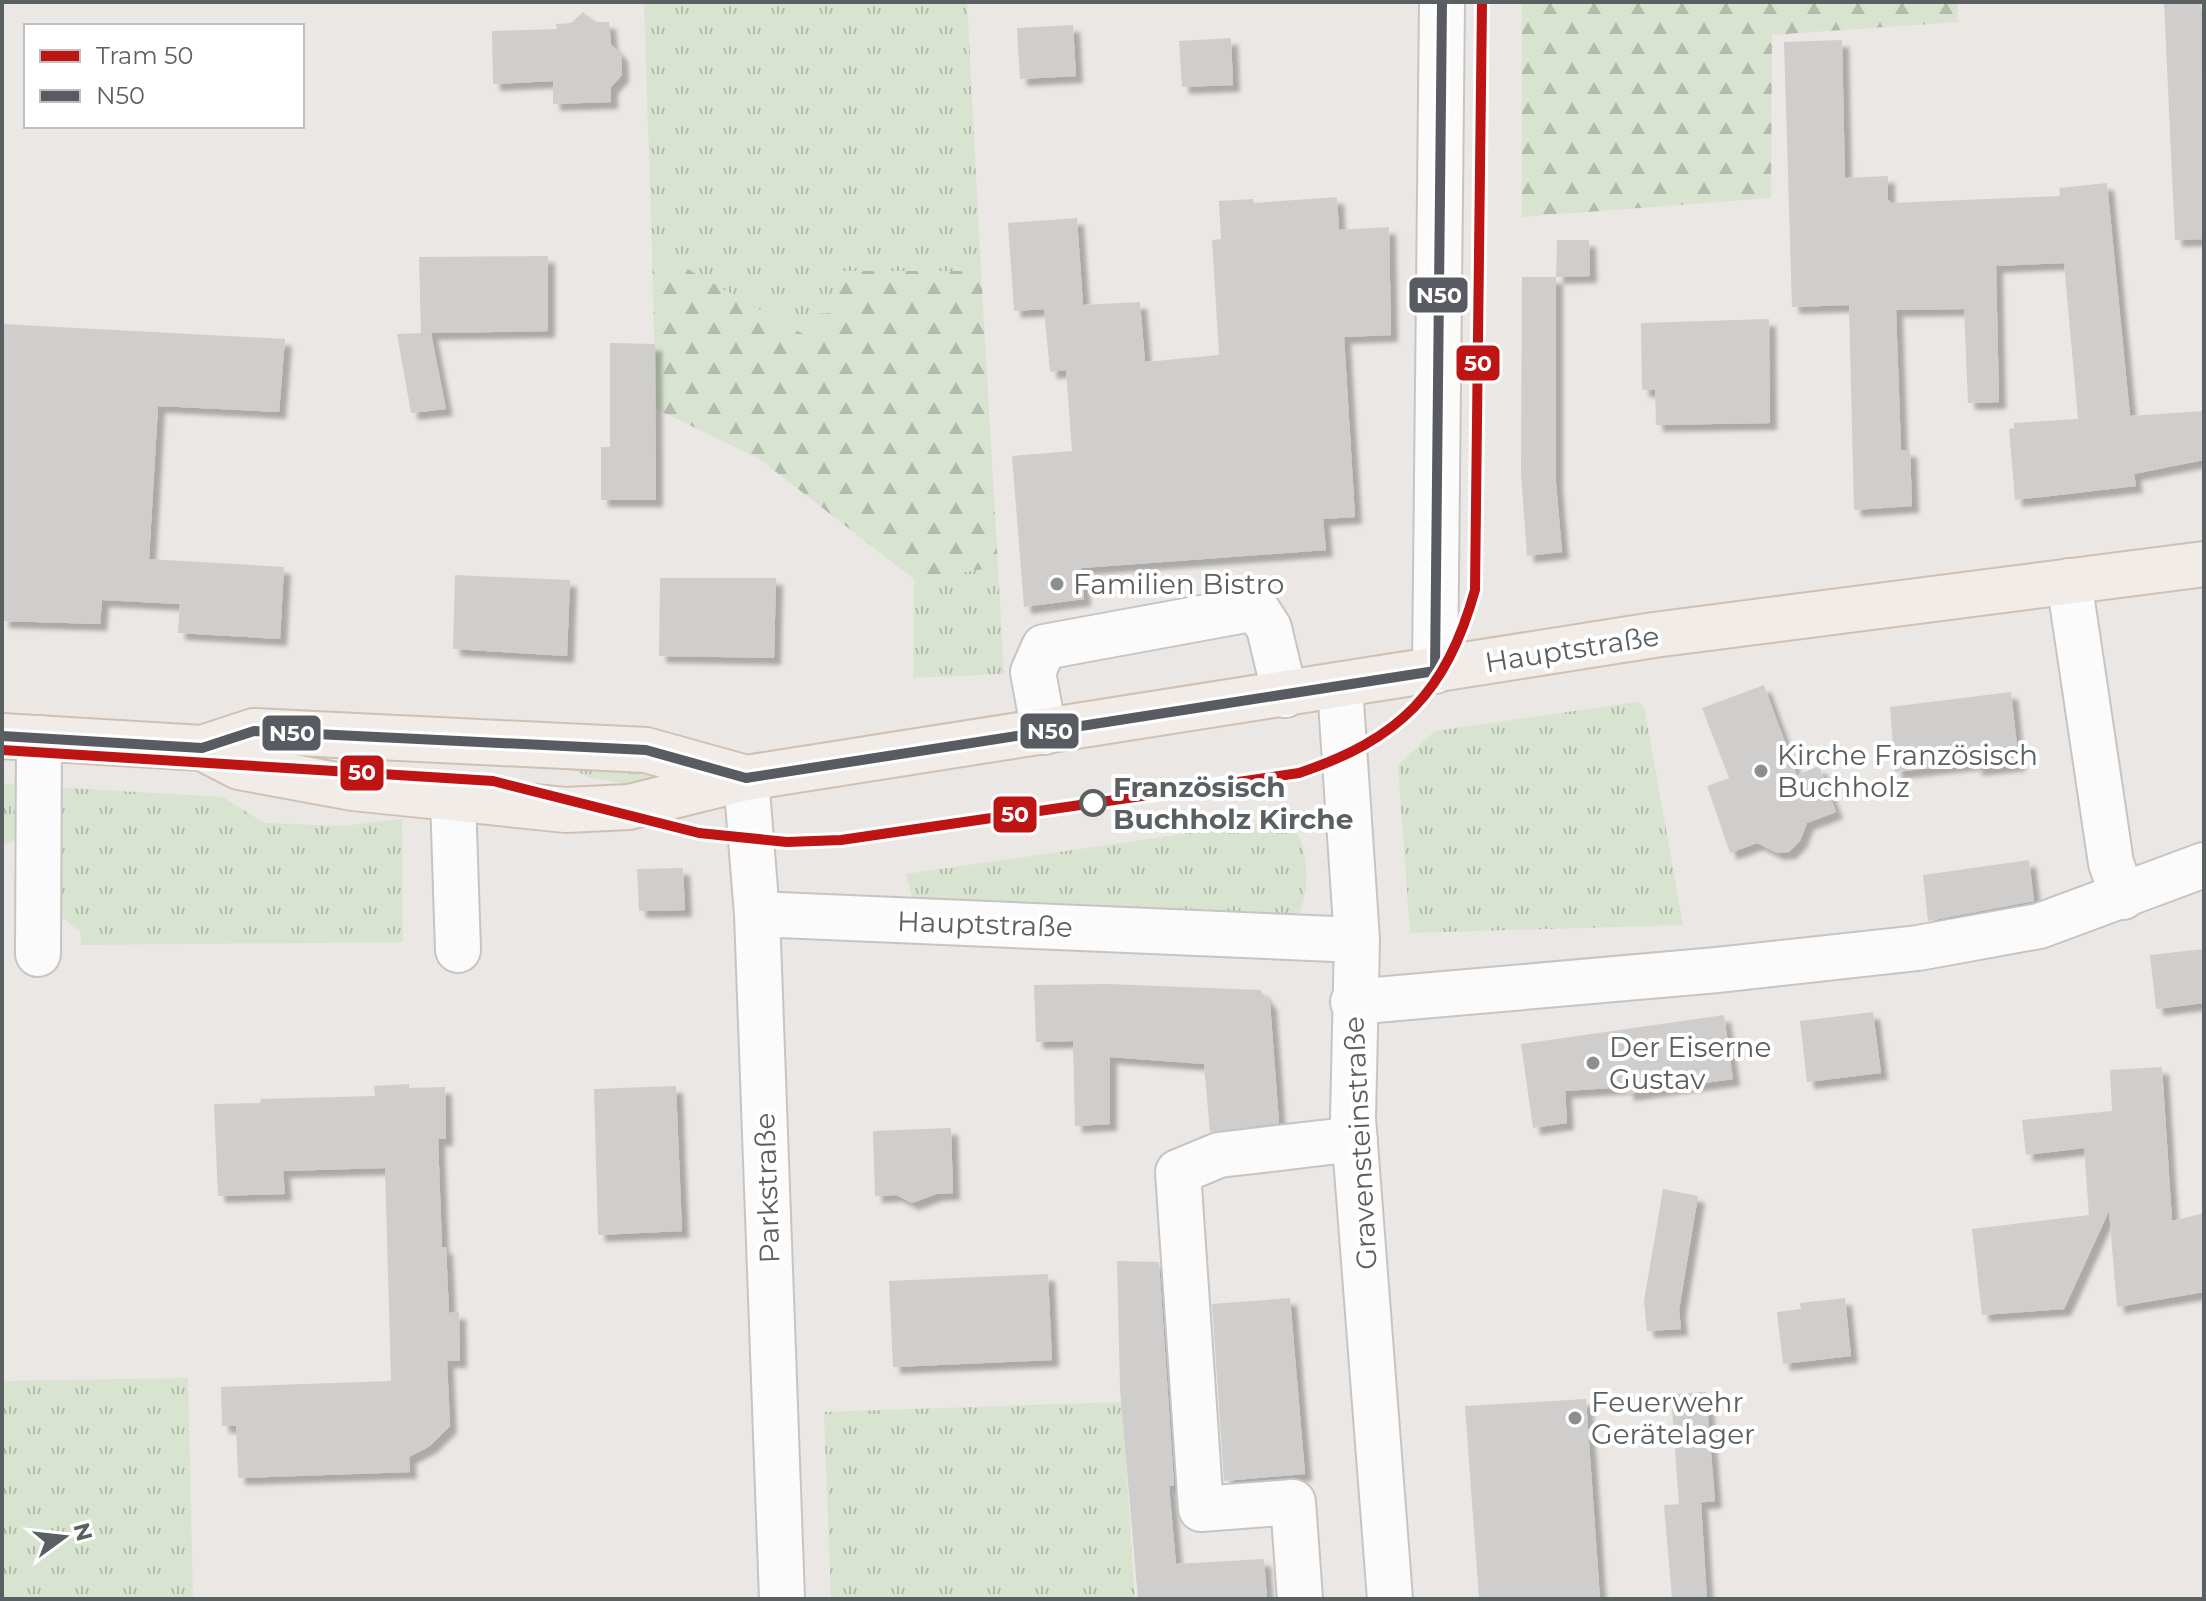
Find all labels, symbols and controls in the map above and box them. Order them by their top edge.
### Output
legend [24,24,304,128]
text: Tram 50 [96,41,193,70]
text: N50 [96,81,145,110]
line badge: N50 [1408,276,1469,314]
text: N50 [1416,282,1462,309]
line badge: 50 [1455,344,1501,382]
text: 50 [1464,350,1492,377]
place label: Familien Bistro [1073,567,1284,601]
marker: Familien Bistro [1048,575,1066,593]
street label: Hauptstraße [1483,618,1661,680]
line badge: N50 [1019,712,1080,750]
line badge: N50 [261,714,322,752]
text: N50 [1027,718,1073,745]
text: N50 [269,720,315,747]
place label: Kirche Französisch Buchholz [1777,738,2038,804]
line badge: 50 [339,754,385,792]
text: 50 [348,759,376,786]
marker: Kirche Französisch Buchholz [1752,762,1770,780]
place label: Französisch Buchholz Kirche [1113,770,1353,836]
marker: Französisch Buchholz Kirche [1080,790,1106,816]
line badge: 50 [992,795,1038,834]
text: 50 [1001,801,1029,828]
street label: Hauptstraße [897,904,1073,944]
street label: Gravensteinstraße [1336,1015,1384,1271]
place label: Der Eiserne Gustav [1609,1030,1771,1096]
marker: Der Eiserne Gustav [1584,1054,1602,1072]
street label: Parkstraße [747,1112,787,1264]
place label: Feuerwehr Gerätelager [1591,1385,1755,1451]
marker: Feuerwehr Gerätelager [1566,1409,1584,1427]
north arrow [24,1497,104,1577]
text: N [67,1520,98,1544]

